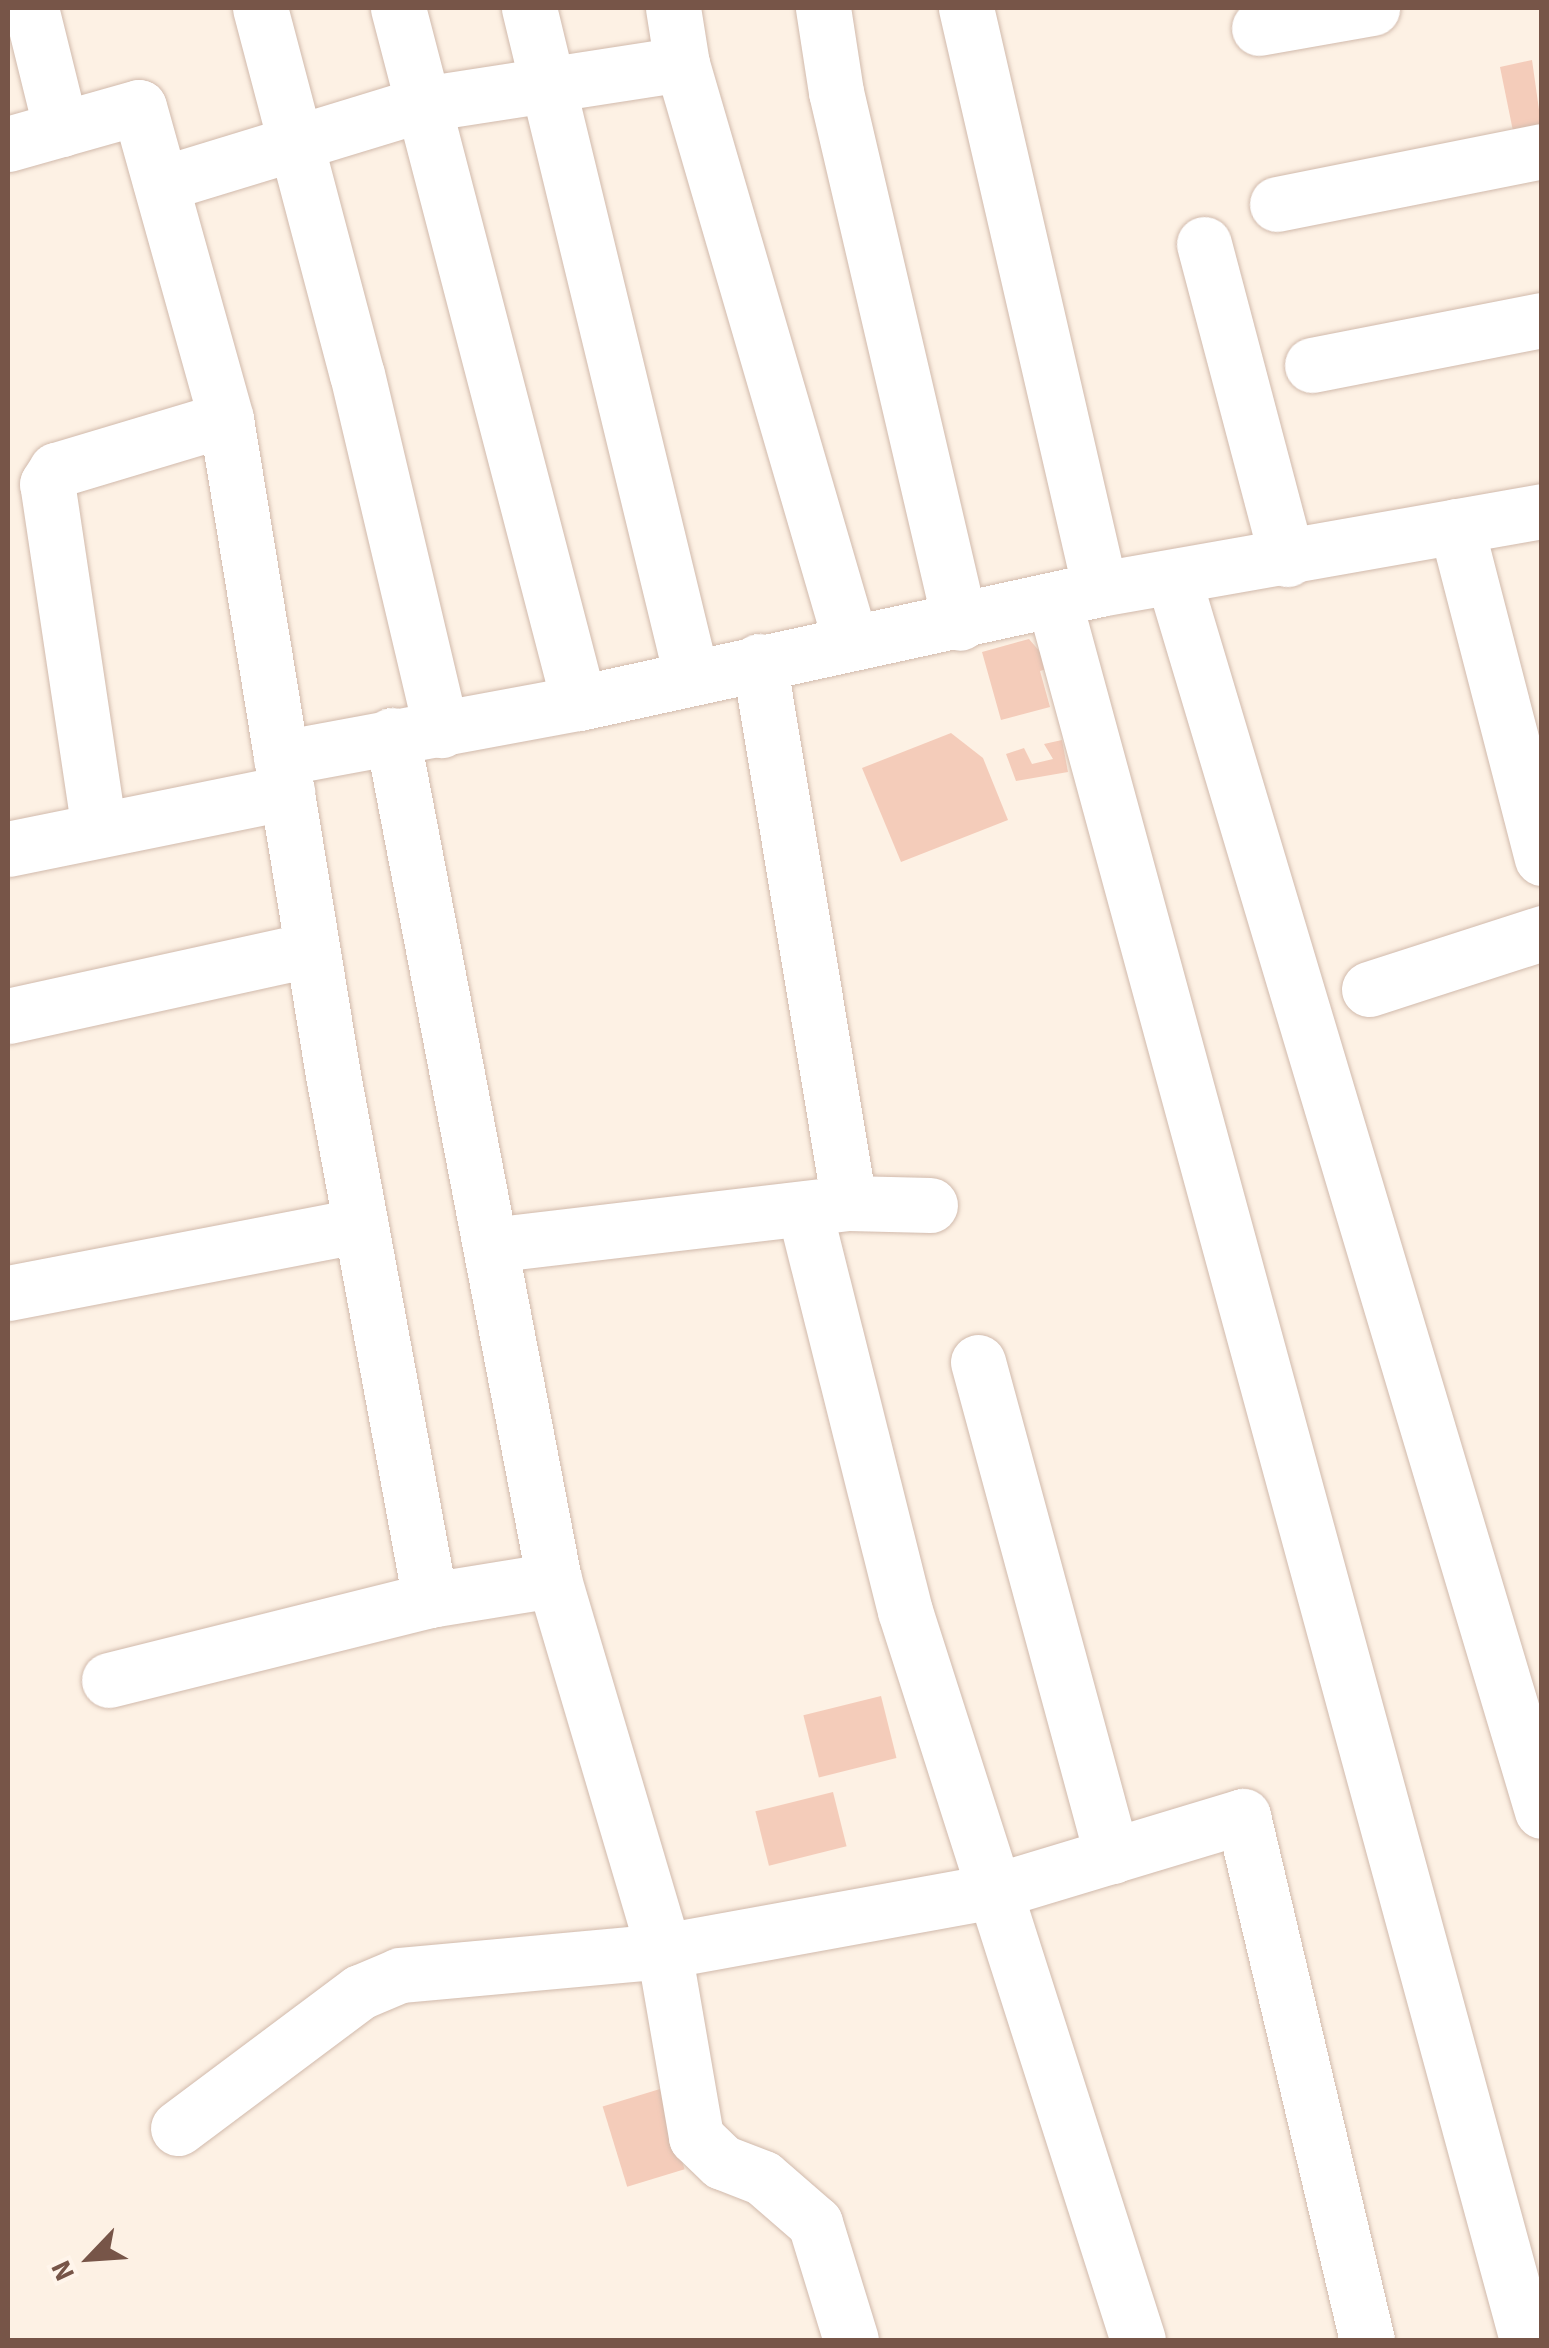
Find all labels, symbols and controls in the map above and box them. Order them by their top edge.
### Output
north arrow [40,2208,140,2308]
text: N [41,2254,85,2288]

